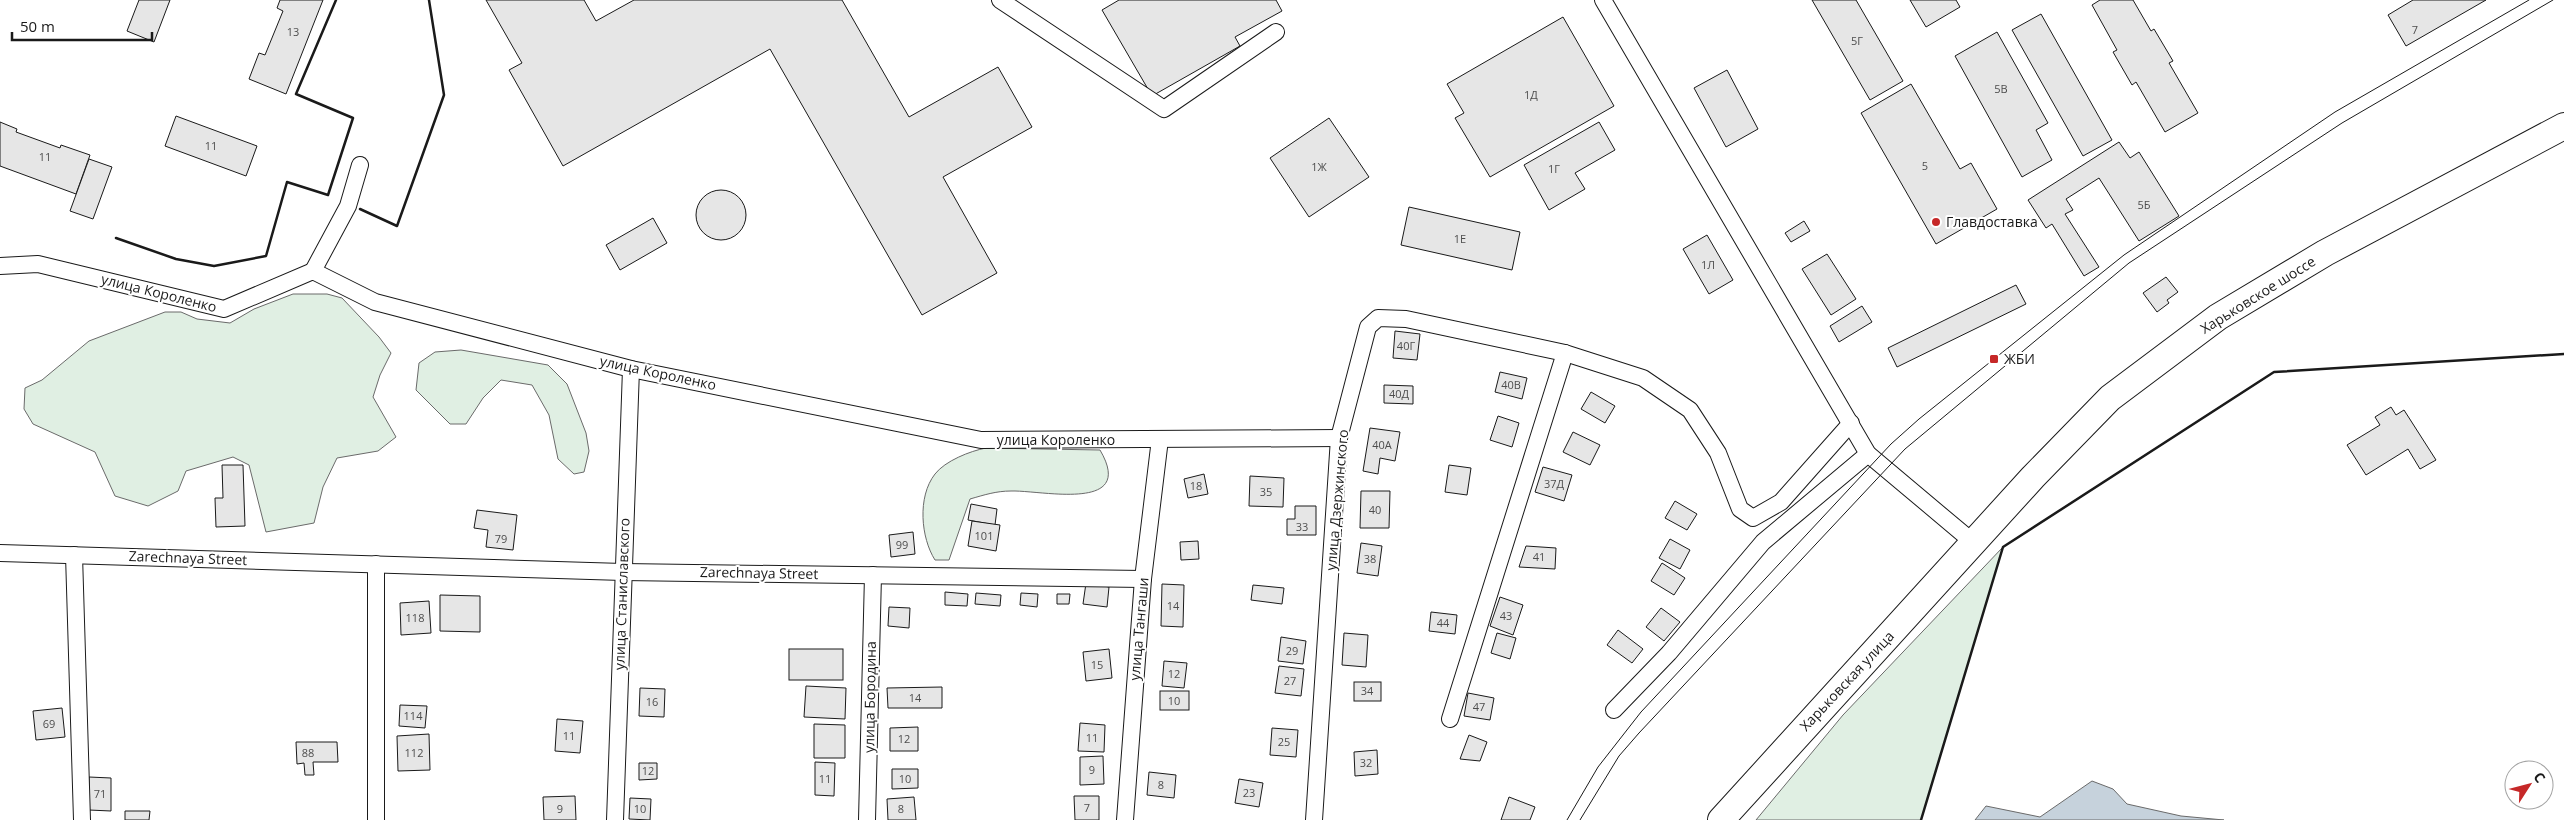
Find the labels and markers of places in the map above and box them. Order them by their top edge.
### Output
place label: Главдоставка [1946,212,2038,231]
marker: Главдоставка [1930,216,1942,228]
place label: ЖБИ [2004,349,2035,368]
marker: ЖБИ [1988,353,2000,365]

